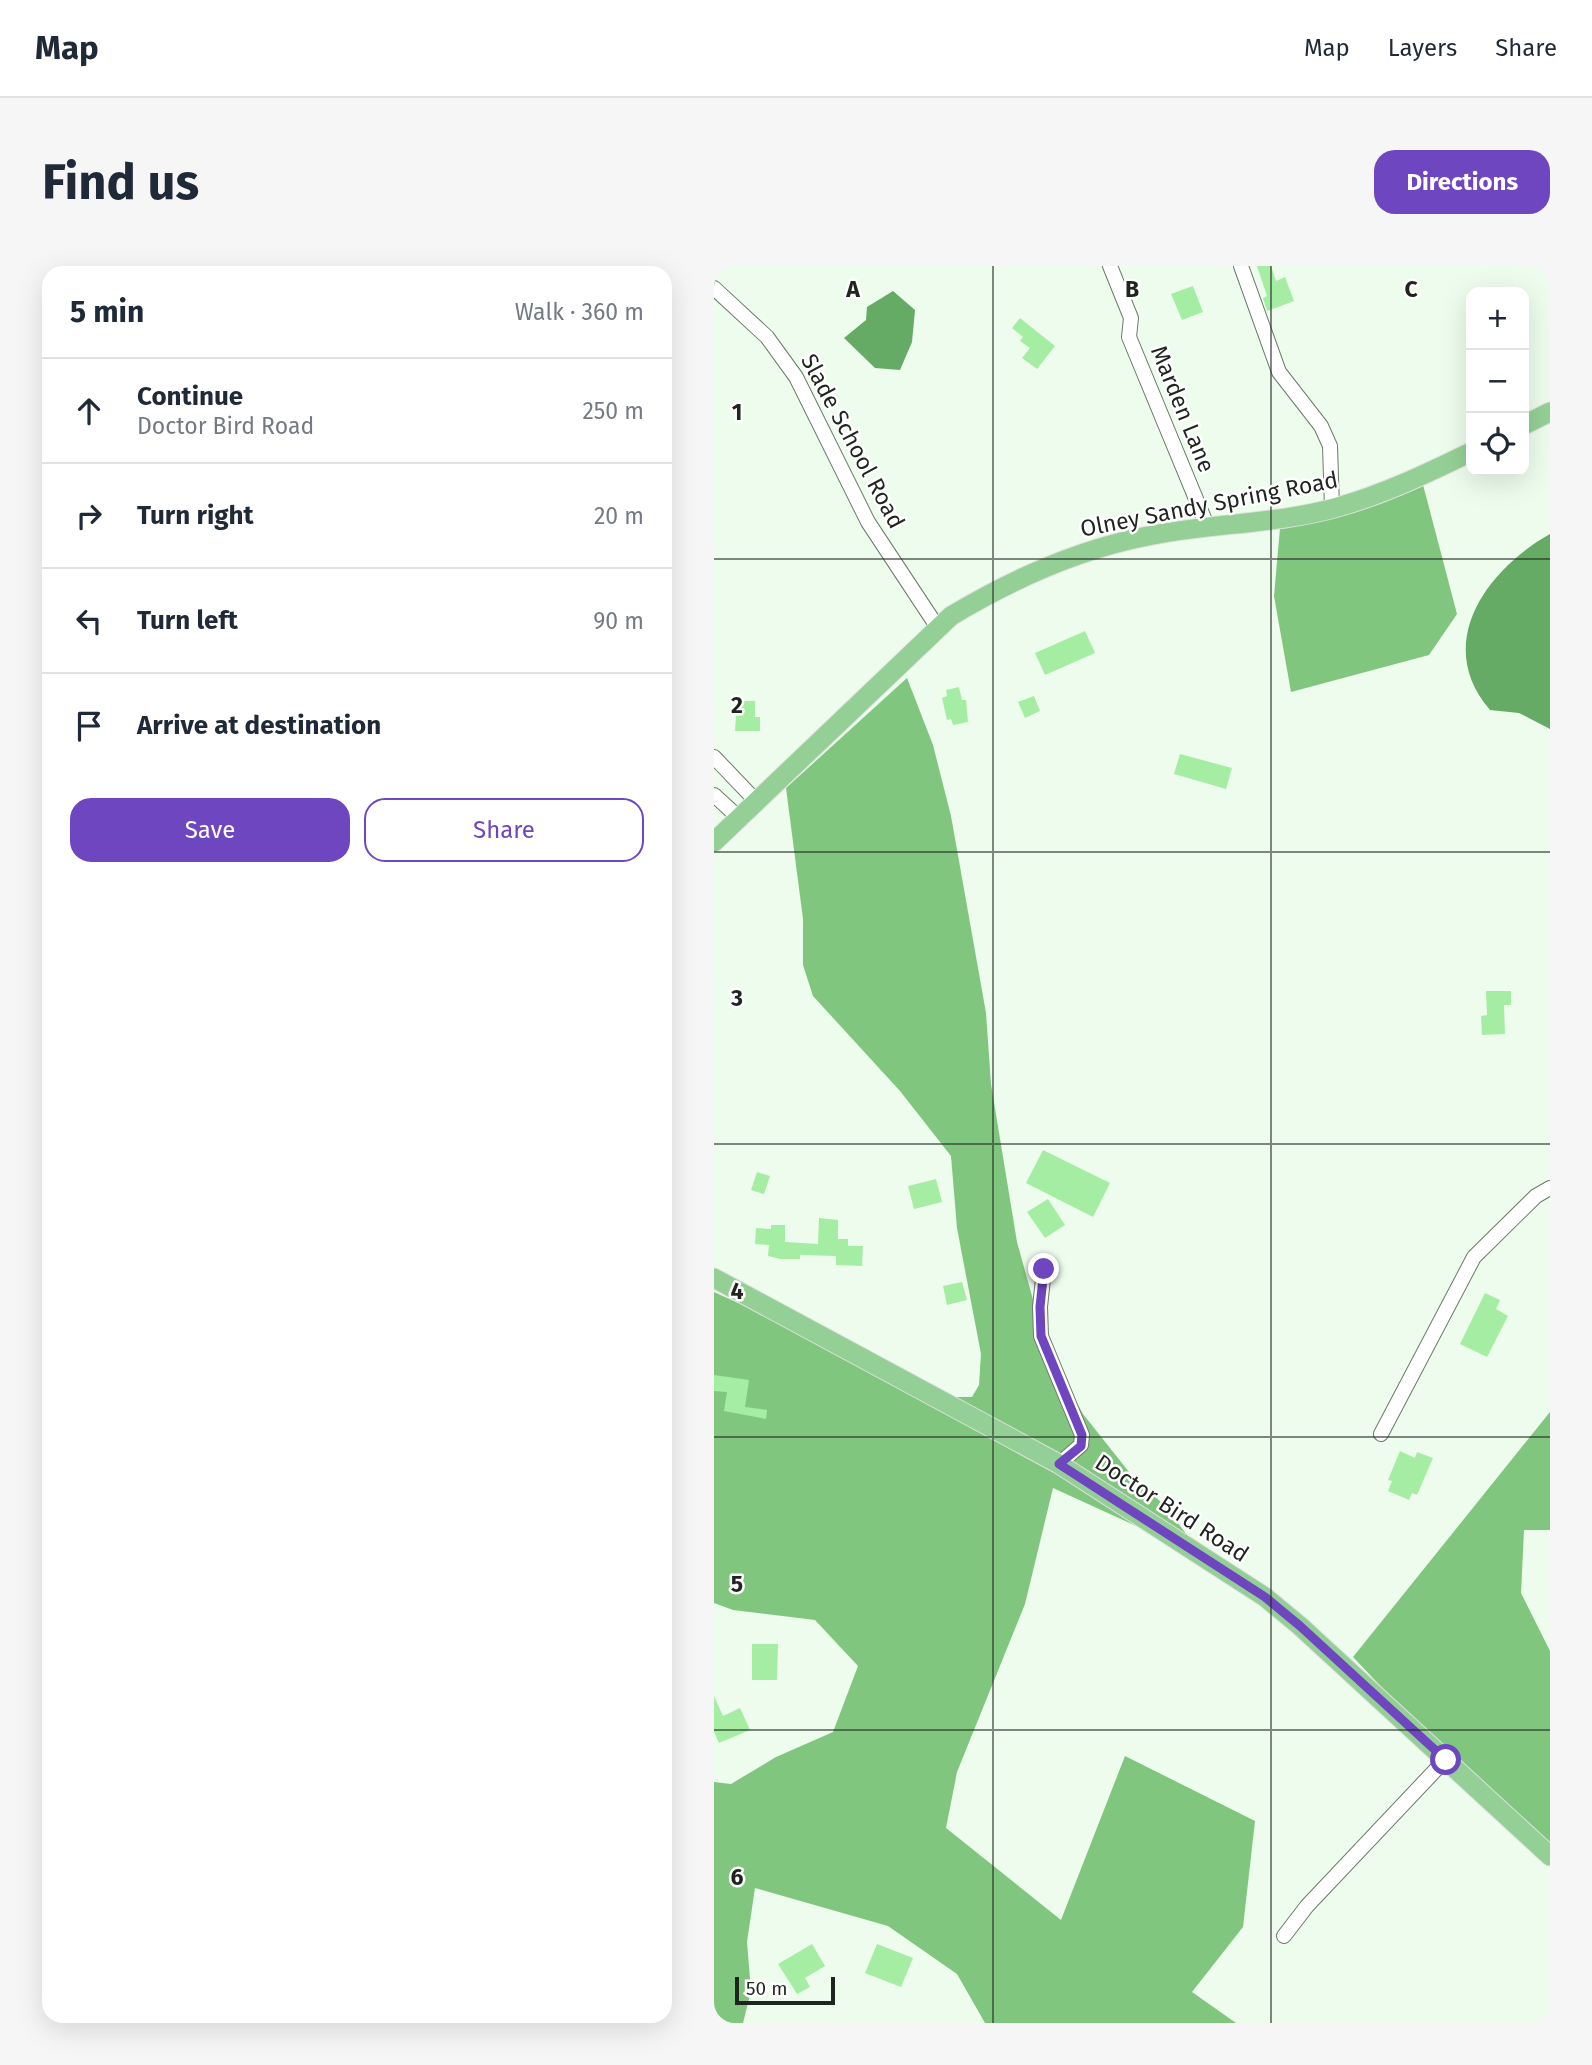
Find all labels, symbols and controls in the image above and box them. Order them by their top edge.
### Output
text: Map [35,28,99,68]
text: Map [1304,34,1350,62]
text: Layers [1388,34,1457,62]
text: Share [1495,34,1557,62]
button: Directions [1374,150,1550,214]
text: Find us [42,153,199,212]
text: A [845,275,860,303]
text: B [1125,275,1139,303]
text: C [1404,275,1418,303]
map controls [1466,287,1529,476]
button: + [1466,287,1529,350]
text: 5 min [70,294,144,330]
text: Walk · 360 m [515,298,644,326]
street label: Marden Lane [1145,342,1221,476]
street label: Slade School Road [795,349,911,533]
button: − [1466,350,1529,413]
text: Continue [137,381,243,412]
icon: ahead [70,392,108,430]
text: 250 m [582,397,644,425]
text: 1 [732,398,742,426]
text: Doctor Bird Road [137,412,314,440]
button: locate [1466,413,1529,476]
street label: Olney Sandy Spring Road [1078,465,1340,543]
icon: right [70,497,108,535]
text: Turn right [137,500,254,531]
text: 20 m [594,502,644,530]
icon: left [70,602,108,640]
text: Turn left [137,605,238,636]
text: 90 m [593,607,644,635]
text: 2 [731,691,743,719]
icon: arrive [70,707,108,745]
text: Arrive at destination [137,710,381,741]
button: Save [70,798,350,862]
button: Share [364,798,644,862]
text: 3 [730,984,743,1012]
route end [1028,1253,1059,1284]
text: 4 [731,1277,744,1305]
street label: Doctor Bird Road [1090,1448,1254,1568]
text: 5 [731,1570,743,1598]
route start [1430,1744,1461,1775]
text: 6 [731,1863,744,1891]
scale bar [735,1974,835,2006]
text: 50 m [746,1977,787,2000]

